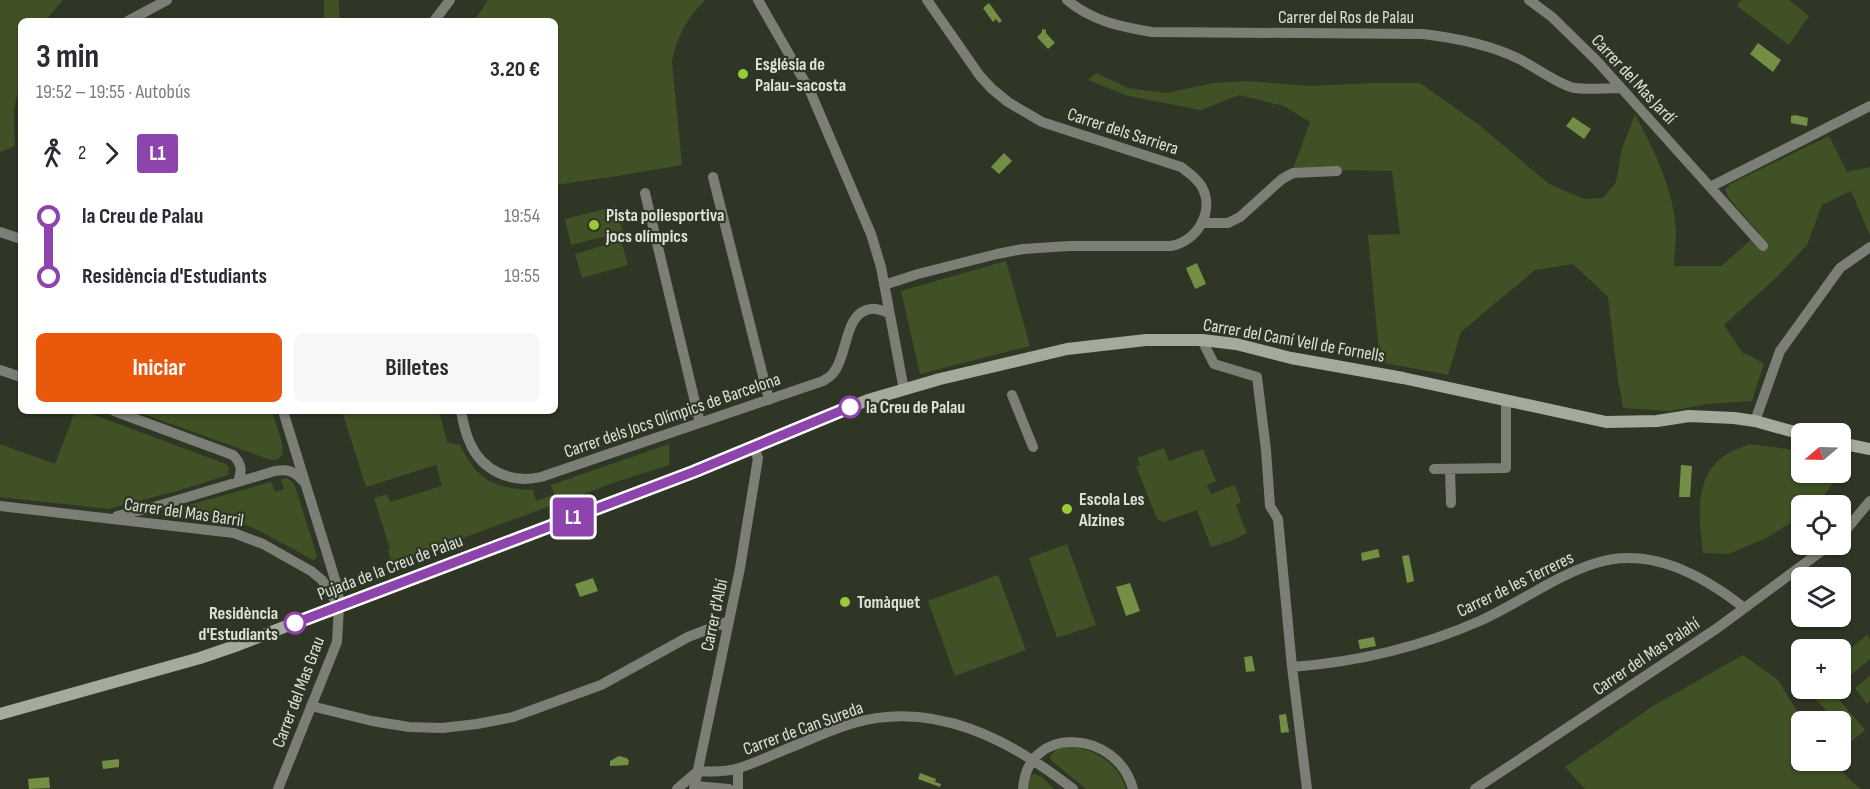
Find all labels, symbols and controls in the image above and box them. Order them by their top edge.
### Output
street label: Carrer del Ros de Palau [1278,7,1414,28]
street label: Carrer del Mas Jardí [1587,30,1681,129]
text: 3 min [36,37,99,77]
place label: Església de Palau-sacosta [755,54,846,96]
text: 3.20 € [490,56,540,83]
marker: Església de Palau-sacosta [736,67,750,81]
text: 19:52 – 19:55 · Autobús [36,80,190,104]
street label: Carrer dels Sarriera [1065,104,1181,159]
icon: walk [36,137,69,170]
icon: forward [95,137,128,170]
text: 2 [78,141,86,165]
text: L1 [149,141,166,166]
text: la Creu de Palau [82,203,203,230]
text: 19:54 [504,204,540,228]
place label: Pista poliesportiva jocs olímpics [605,205,724,247]
marker: Pista poliesportiva jocs olímpics [587,218,601,232]
text: Residència d'Estudiants [82,263,267,290]
text: 19:55 [504,264,540,288]
street label: Carrer del Camí Vell de Fornells [1201,314,1386,367]
button: Iniciar [36,333,282,402]
button: Billetes [294,333,540,402]
street label: Carrer dels Jocs Olímpics de Barcelona [561,368,783,462]
marker: la Creu de Palau [839,396,861,418]
place label: la Creu de Palau [866,397,965,418]
north arrow [1791,423,1851,483]
map controls [1791,423,1851,771]
place label: Escola Les Alzines [1078,489,1145,531]
street label: Carrer del Mas Barril [123,494,245,531]
button: locate [1791,495,1851,555]
line badge: L1 [546,498,600,536]
marker: Escola Les Alzines [1060,502,1074,516]
text: L1 [565,505,581,530]
street label: Pujada de la Creu de Palau [314,530,466,605]
street label: Carrer de les Terreres [1453,547,1577,622]
button: layers [1791,567,1851,627]
street label: Carrer d'Albí [697,577,732,653]
place label: Tomàquet [857,592,920,613]
marker: Tomàquet [838,595,852,609]
place label: Residència d'Estudiants [199,603,278,645]
marker: Residència d'Estudiants [284,612,306,634]
street label: Carrer del Mas Palahí [1589,613,1704,700]
street label: Carrer del Mas Grau [268,634,329,751]
button: + [1791,639,1851,699]
street label: Carrer de Can Sureda [740,697,866,760]
button: − [1791,711,1851,771]

